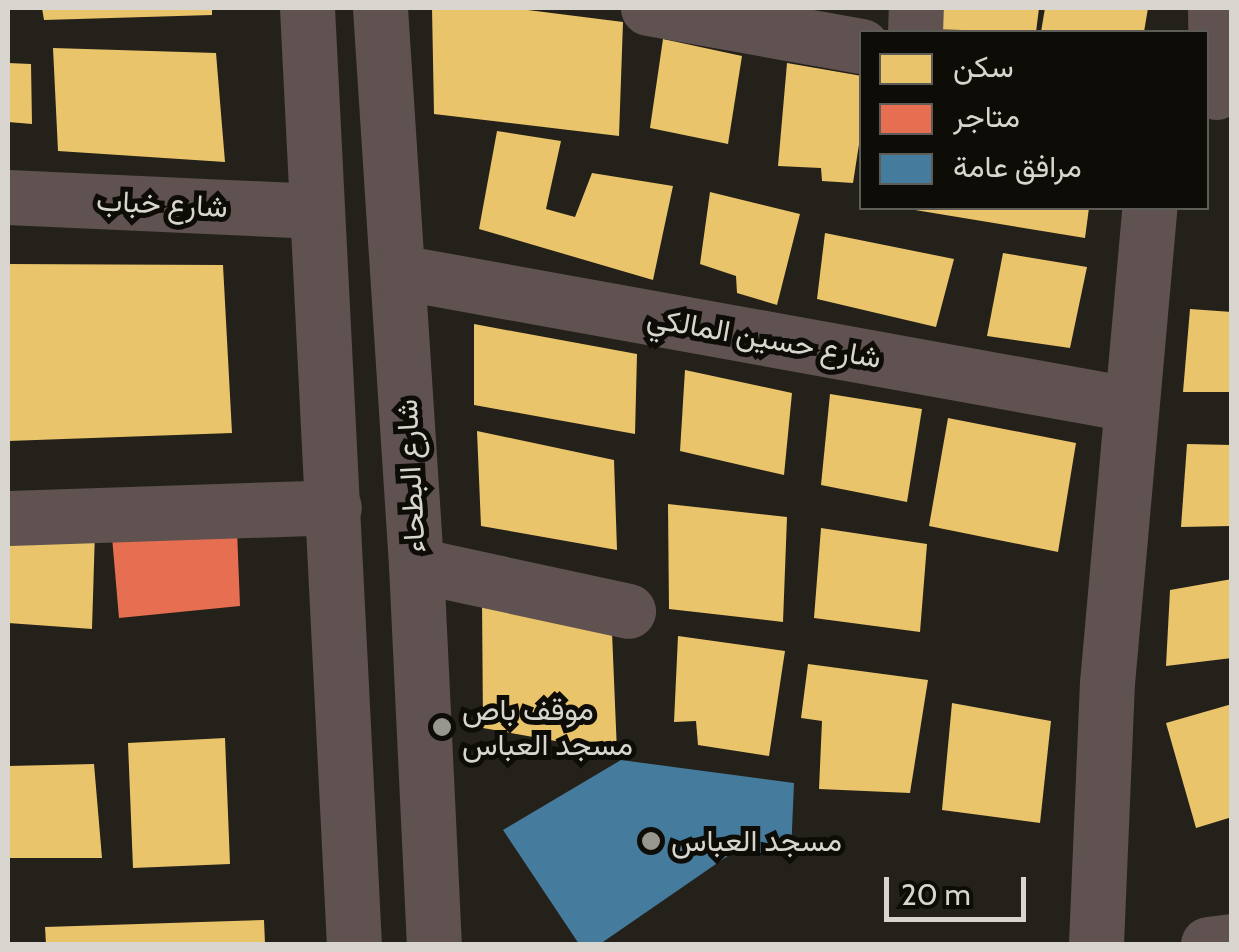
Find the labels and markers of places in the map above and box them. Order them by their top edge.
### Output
place label: موقف باص مسجد العباس [462,692,633,762]
marker: موقف باص مسجد العباس [431,716,453,738]
place label: مسجد العباس [671,823,842,859]
marker: مسجد العباس [640,830,662,852]

